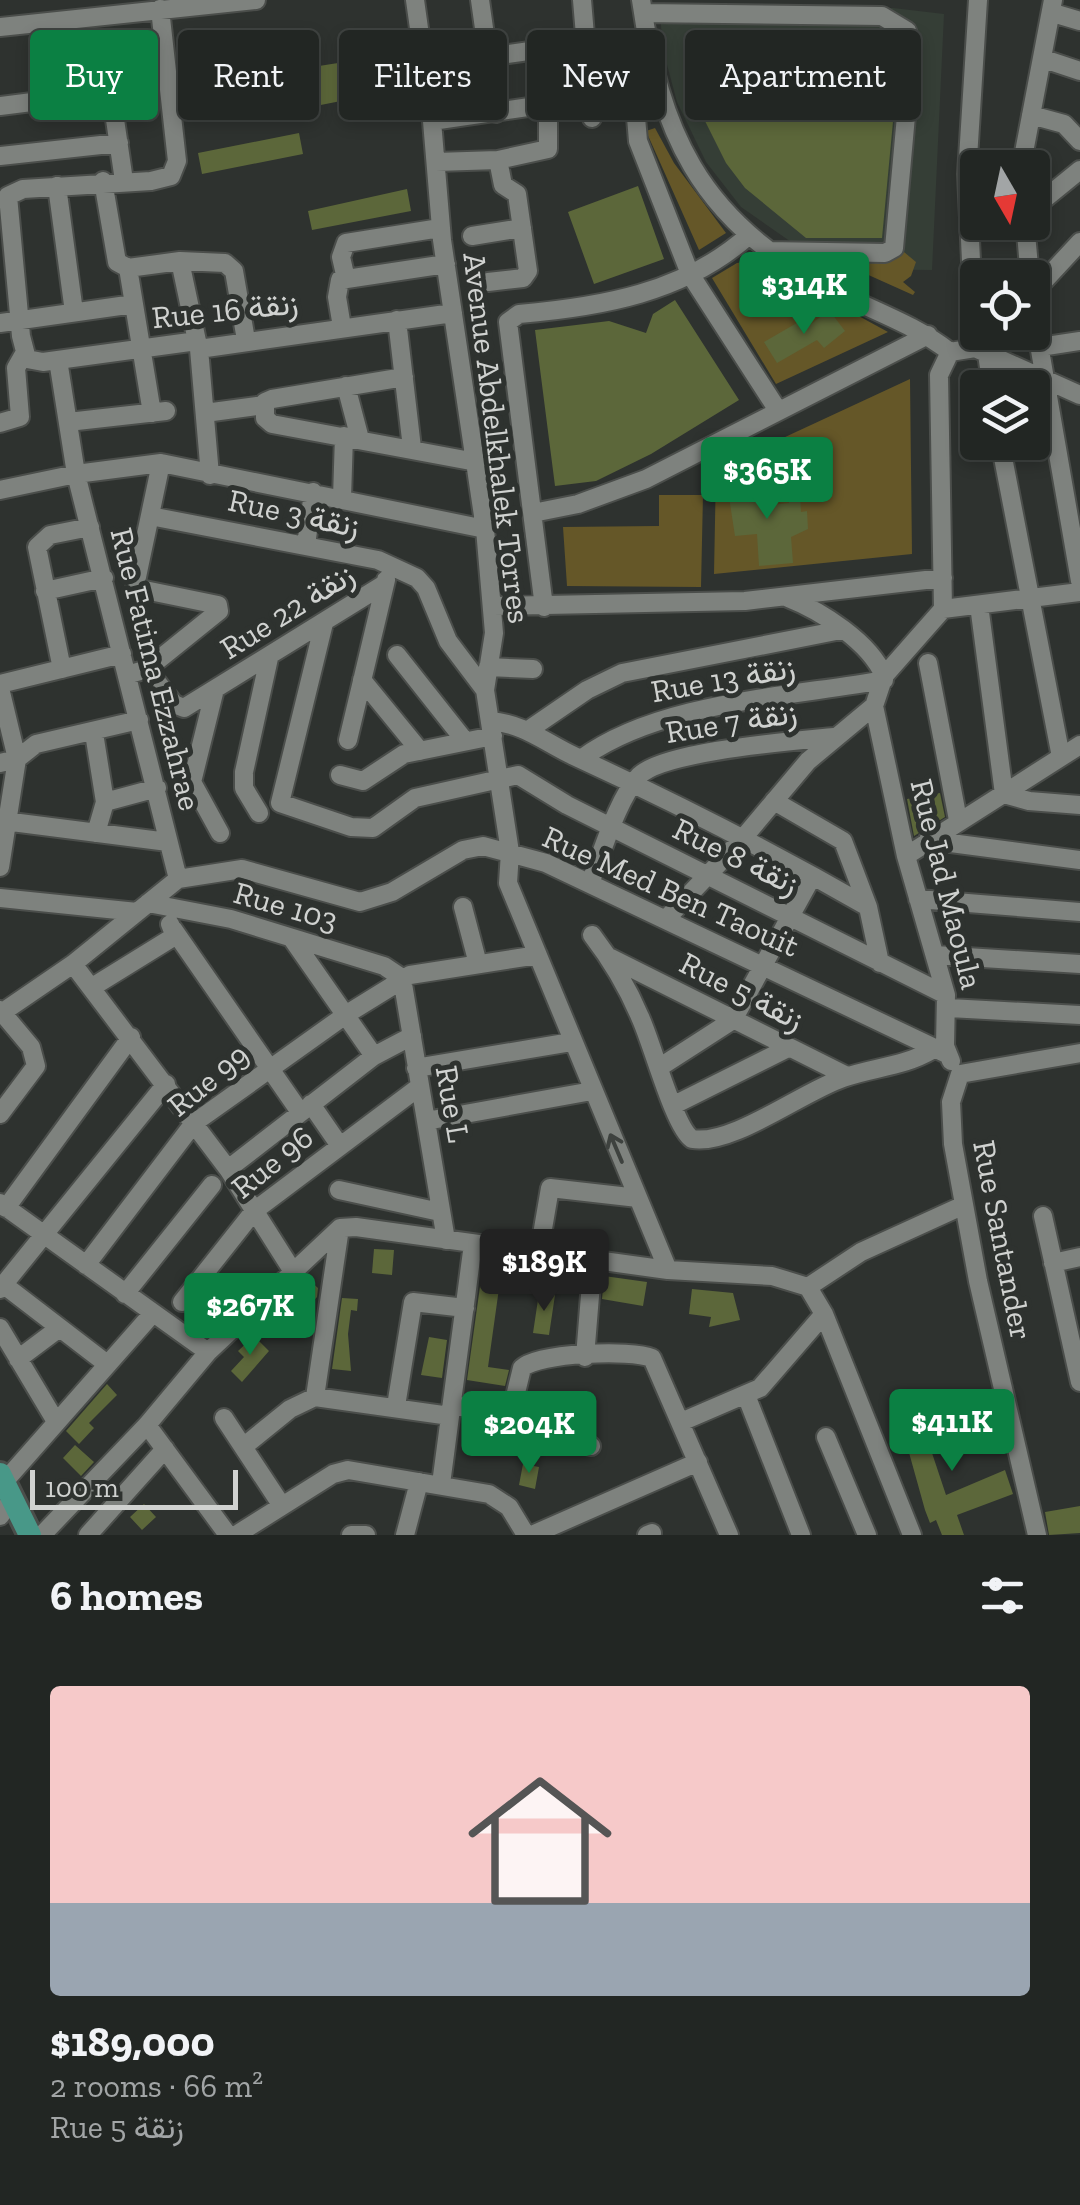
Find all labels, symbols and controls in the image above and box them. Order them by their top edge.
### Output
chip: Buy [30,30,158,120]
chip: Rent [178,30,319,120]
chip: Filters [339,30,507,120]
chip: New [527,30,665,120]
chip: Apartment [685,30,921,120]
north arrow [960,150,1050,240]
map controls [960,150,1050,460]
street label: Avenue Abdelkhalek Torres [455,250,539,626]
pin: $314K [734,252,874,337]
button: locate [960,260,1050,350]
text: $314K [761,265,847,303]
street label: Rue 16 زنقة [150,283,300,338]
button: layers [960,370,1050,460]
pin: $365K [697,437,837,522]
text: $365K [723,450,811,488]
street label: Rue 3 زنقة [225,481,363,546]
street label: Rue Fatima Ezzahrae [102,524,210,814]
street label: Rue 22 زنقة [213,555,361,668]
street label: Rue 13 زنقة [648,648,798,711]
street label: Rue 7 زنقة [662,693,800,752]
street label: Rue Jad Maoula [903,775,991,993]
street label: Rue 8 زنقة [667,809,805,904]
street label: Rue Med Ben Taouit [537,817,805,965]
street label: Rue 103 [230,873,342,939]
street label: Rue 5 زنقة [673,944,810,1039]
street label: Rue 99 [160,1036,256,1124]
street label: Rue L [428,1063,478,1145]
street label: Rue 96 [224,1118,320,1206]
one-way arrow [606,1133,624,1164]
street label: Rue Santander [965,1137,1041,1343]
pin: $189K [474,1229,614,1314]
text: $189K [502,1242,586,1280]
pin: $267K [180,1273,320,1358]
text: $267K [206,1286,294,1324]
pin: $411K [882,1389,1022,1474]
pin: $204K [459,1391,599,1476]
text: $411K [911,1402,993,1440]
text: $204K [483,1404,575,1442]
scale bar [30,1465,238,1510]
text: 100 m [45,1471,119,1504]
icon: filters [975,1568,1030,1623]
text: 6 homes [50,1570,203,1621]
icon: home [450,1751,630,1931]
text: $189,000 [50,2016,215,2067]
text: 2 rooms · 66 m² [50,2067,263,2105]
text: Rue 5 زنقة [50,2108,184,2146]

